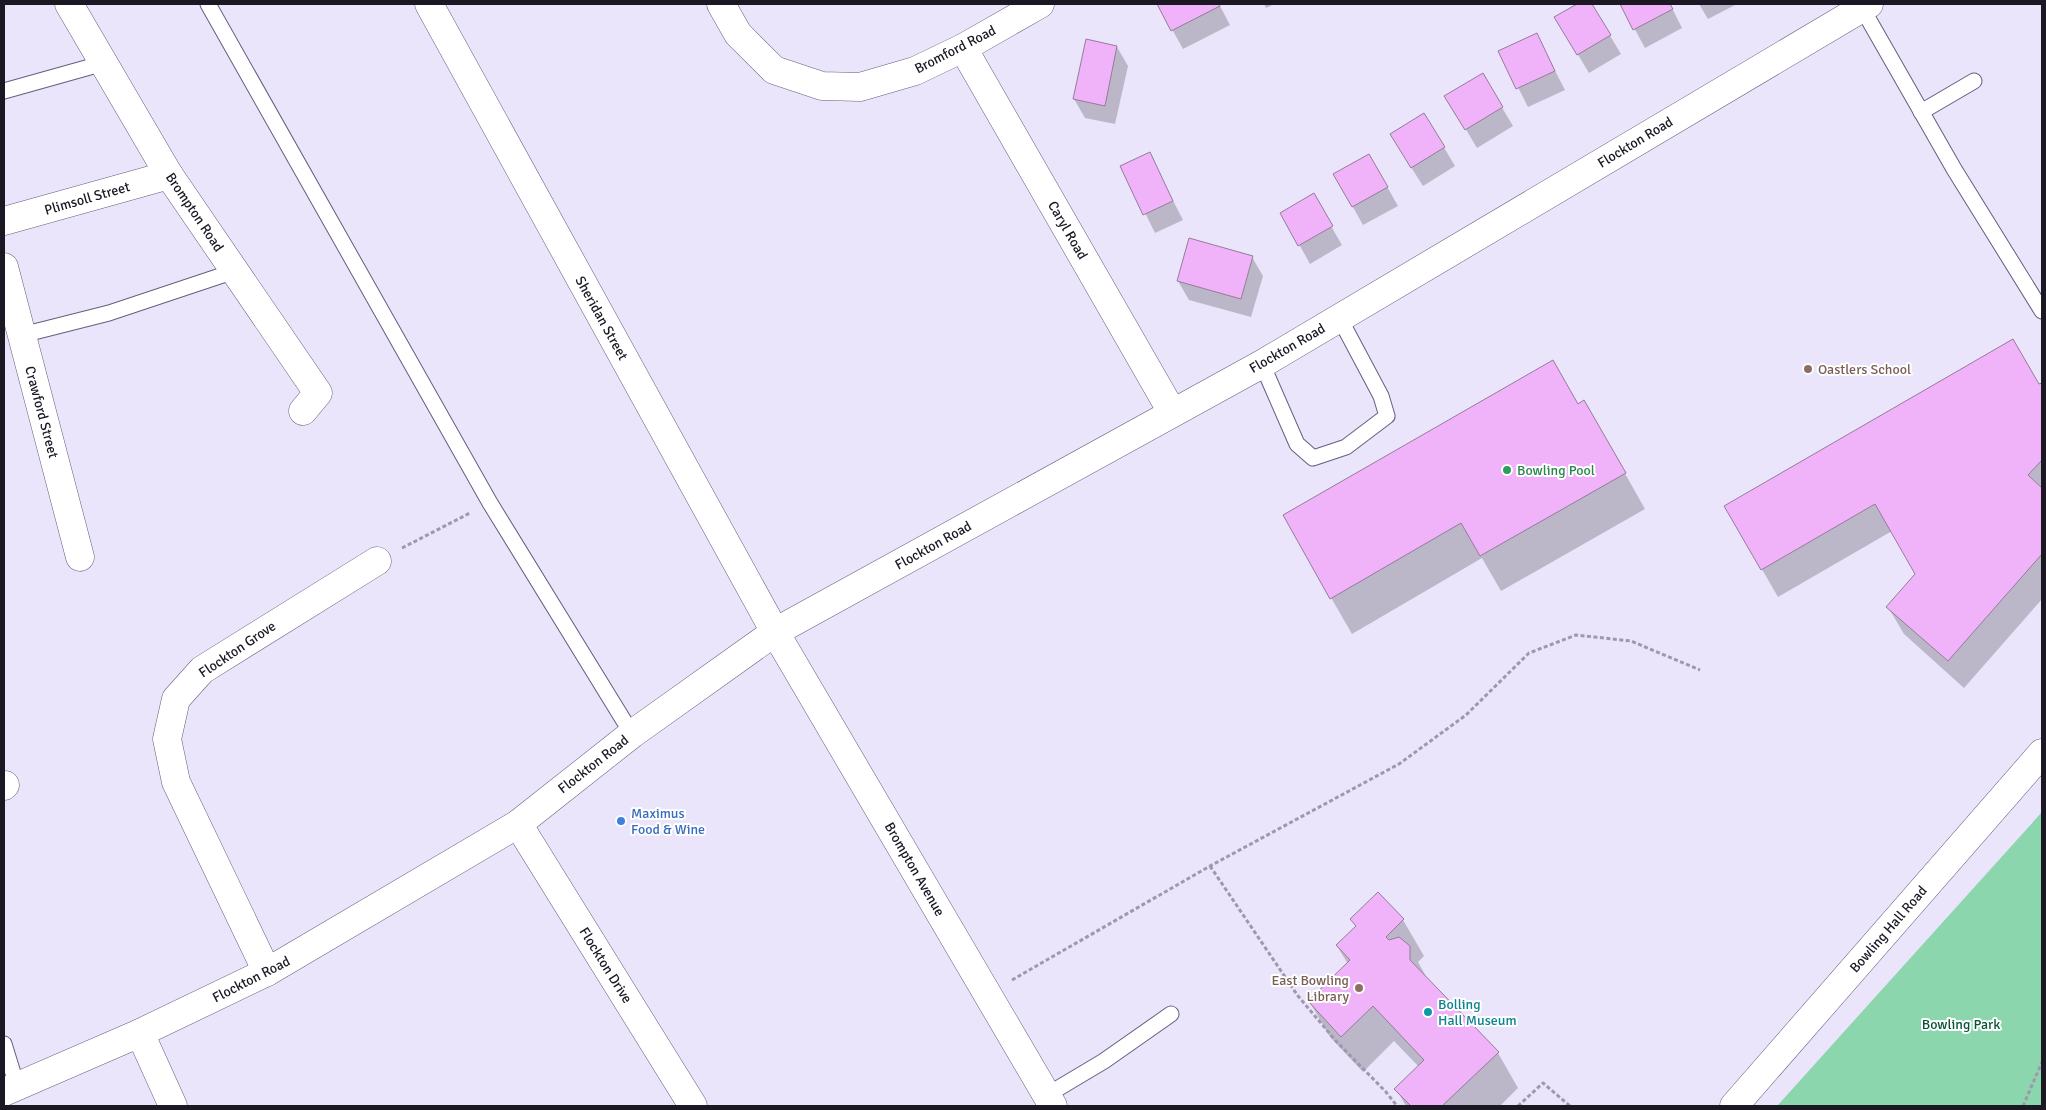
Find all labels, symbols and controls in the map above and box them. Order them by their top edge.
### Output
street label: Bromford Road [912,22,999,77]
street label: Flockton Road [1594,113,1676,172]
street label: Brompton Road [162,169,227,255]
street label: Plimsoll Street [43,178,132,219]
street label: Caryl Road [1044,198,1091,263]
street label: Sheridan Street [572,273,632,363]
street label: Flockton Road [1246,320,1328,377]
place label: Oastlers School [1818,361,1911,378]
marker: Oastlers School [1802,363,1814,375]
street label: Crawford Street [21,364,62,460]
place label: Bowling Pool [1517,462,1595,479]
marker: Bowling Pool [1501,464,1513,476]
street label: Flockton Road [892,517,974,573]
street label: Flockton Grove [196,617,279,681]
street label: Flockton Road [555,732,632,797]
place label: Maximus Food & Wine [631,805,705,838]
marker: Maximus Food & Wine [615,815,627,827]
street label: Brompton Avenue [881,819,948,919]
street label: Bowling Hall Road [1846,882,1931,976]
street label: Flockton Drive [576,924,636,1006]
street label: Flockton Road [210,953,293,1006]
place label: East Bowling Library [1271,972,1349,1005]
marker: East Bowling Library [1353,982,1365,994]
place label: Bolling Hall Museum [1438,996,1517,1029]
marker: Bolling Hall Museum [1422,1006,1434,1018]
park label: Bowling Park [1922,1016,2000,1033]

